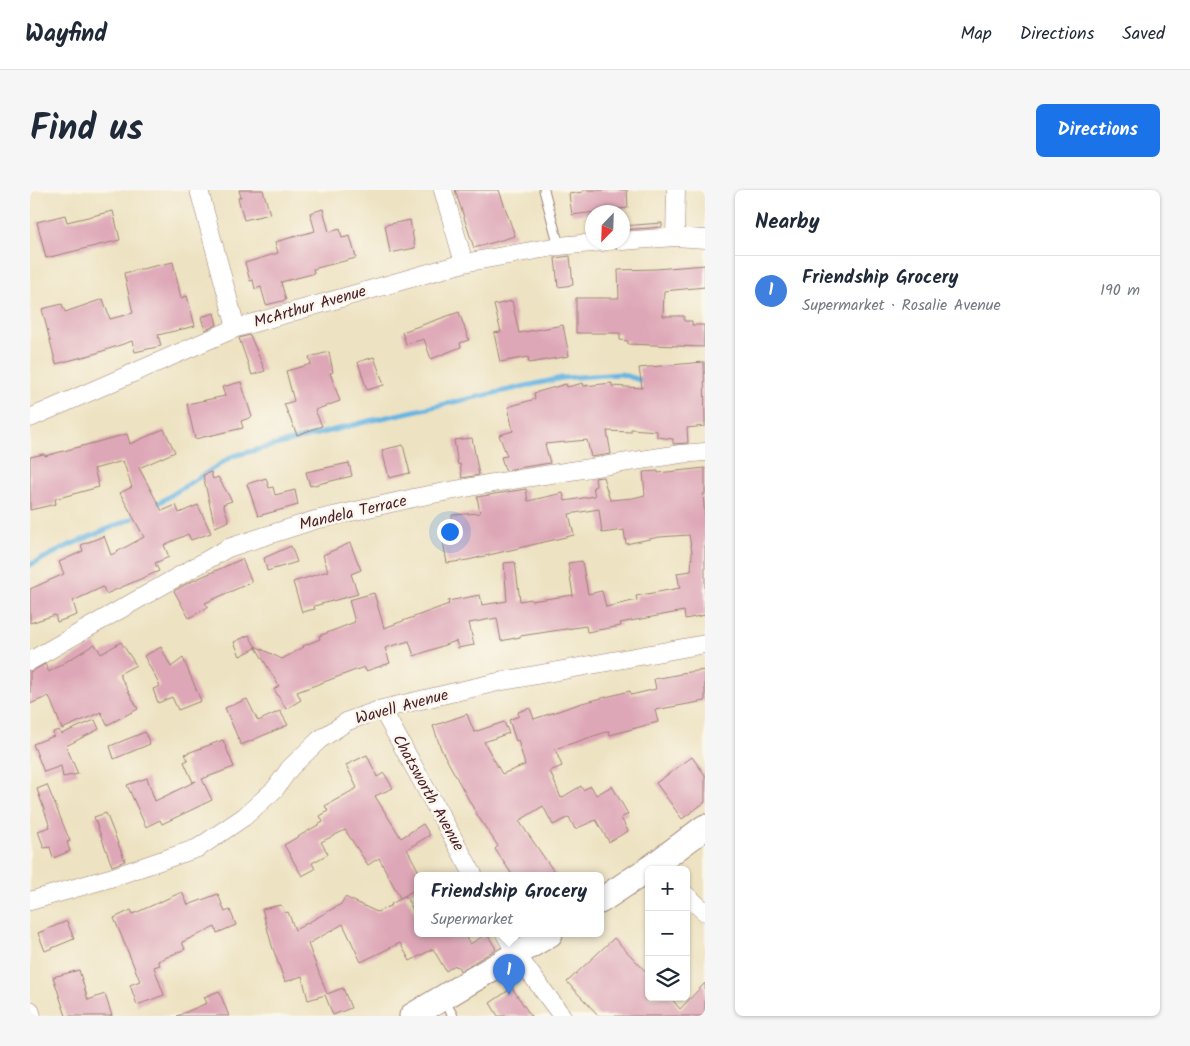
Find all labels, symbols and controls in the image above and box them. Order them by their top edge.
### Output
text: Wayfind [25,15,107,54]
text: Map [960,20,992,49]
text: Directions [1020,20,1094,49]
text: Saved [1122,20,1165,49]
text: Find us [30,102,143,158]
button: Directions [1036,104,1160,157]
north arrow [585,205,630,250]
text: Nearby [755,206,820,239]
text: Friendship Grocery [802,263,958,293]
text: 1 [769,278,773,303]
text: 190 m [1100,278,1140,303]
street label: McArthur Avenue [251,279,369,335]
text: Supermarket · Rosalie Avenue [802,293,1001,318]
street label: Mandela Terrace [297,488,409,538]
your location [437,519,463,545]
street label: Wavell Avenue [353,683,451,731]
street label: Chatsworth Avenue [385,730,471,856]
map controls [645,866,690,1001]
button: + [645,866,690,911]
popup [414,872,604,937]
text: Friendship Grocery [431,877,587,907]
text: Supermarket [431,907,514,932]
button: − [645,911,690,956]
pin: 1 [493,954,525,995]
button: layers [645,956,690,1001]

